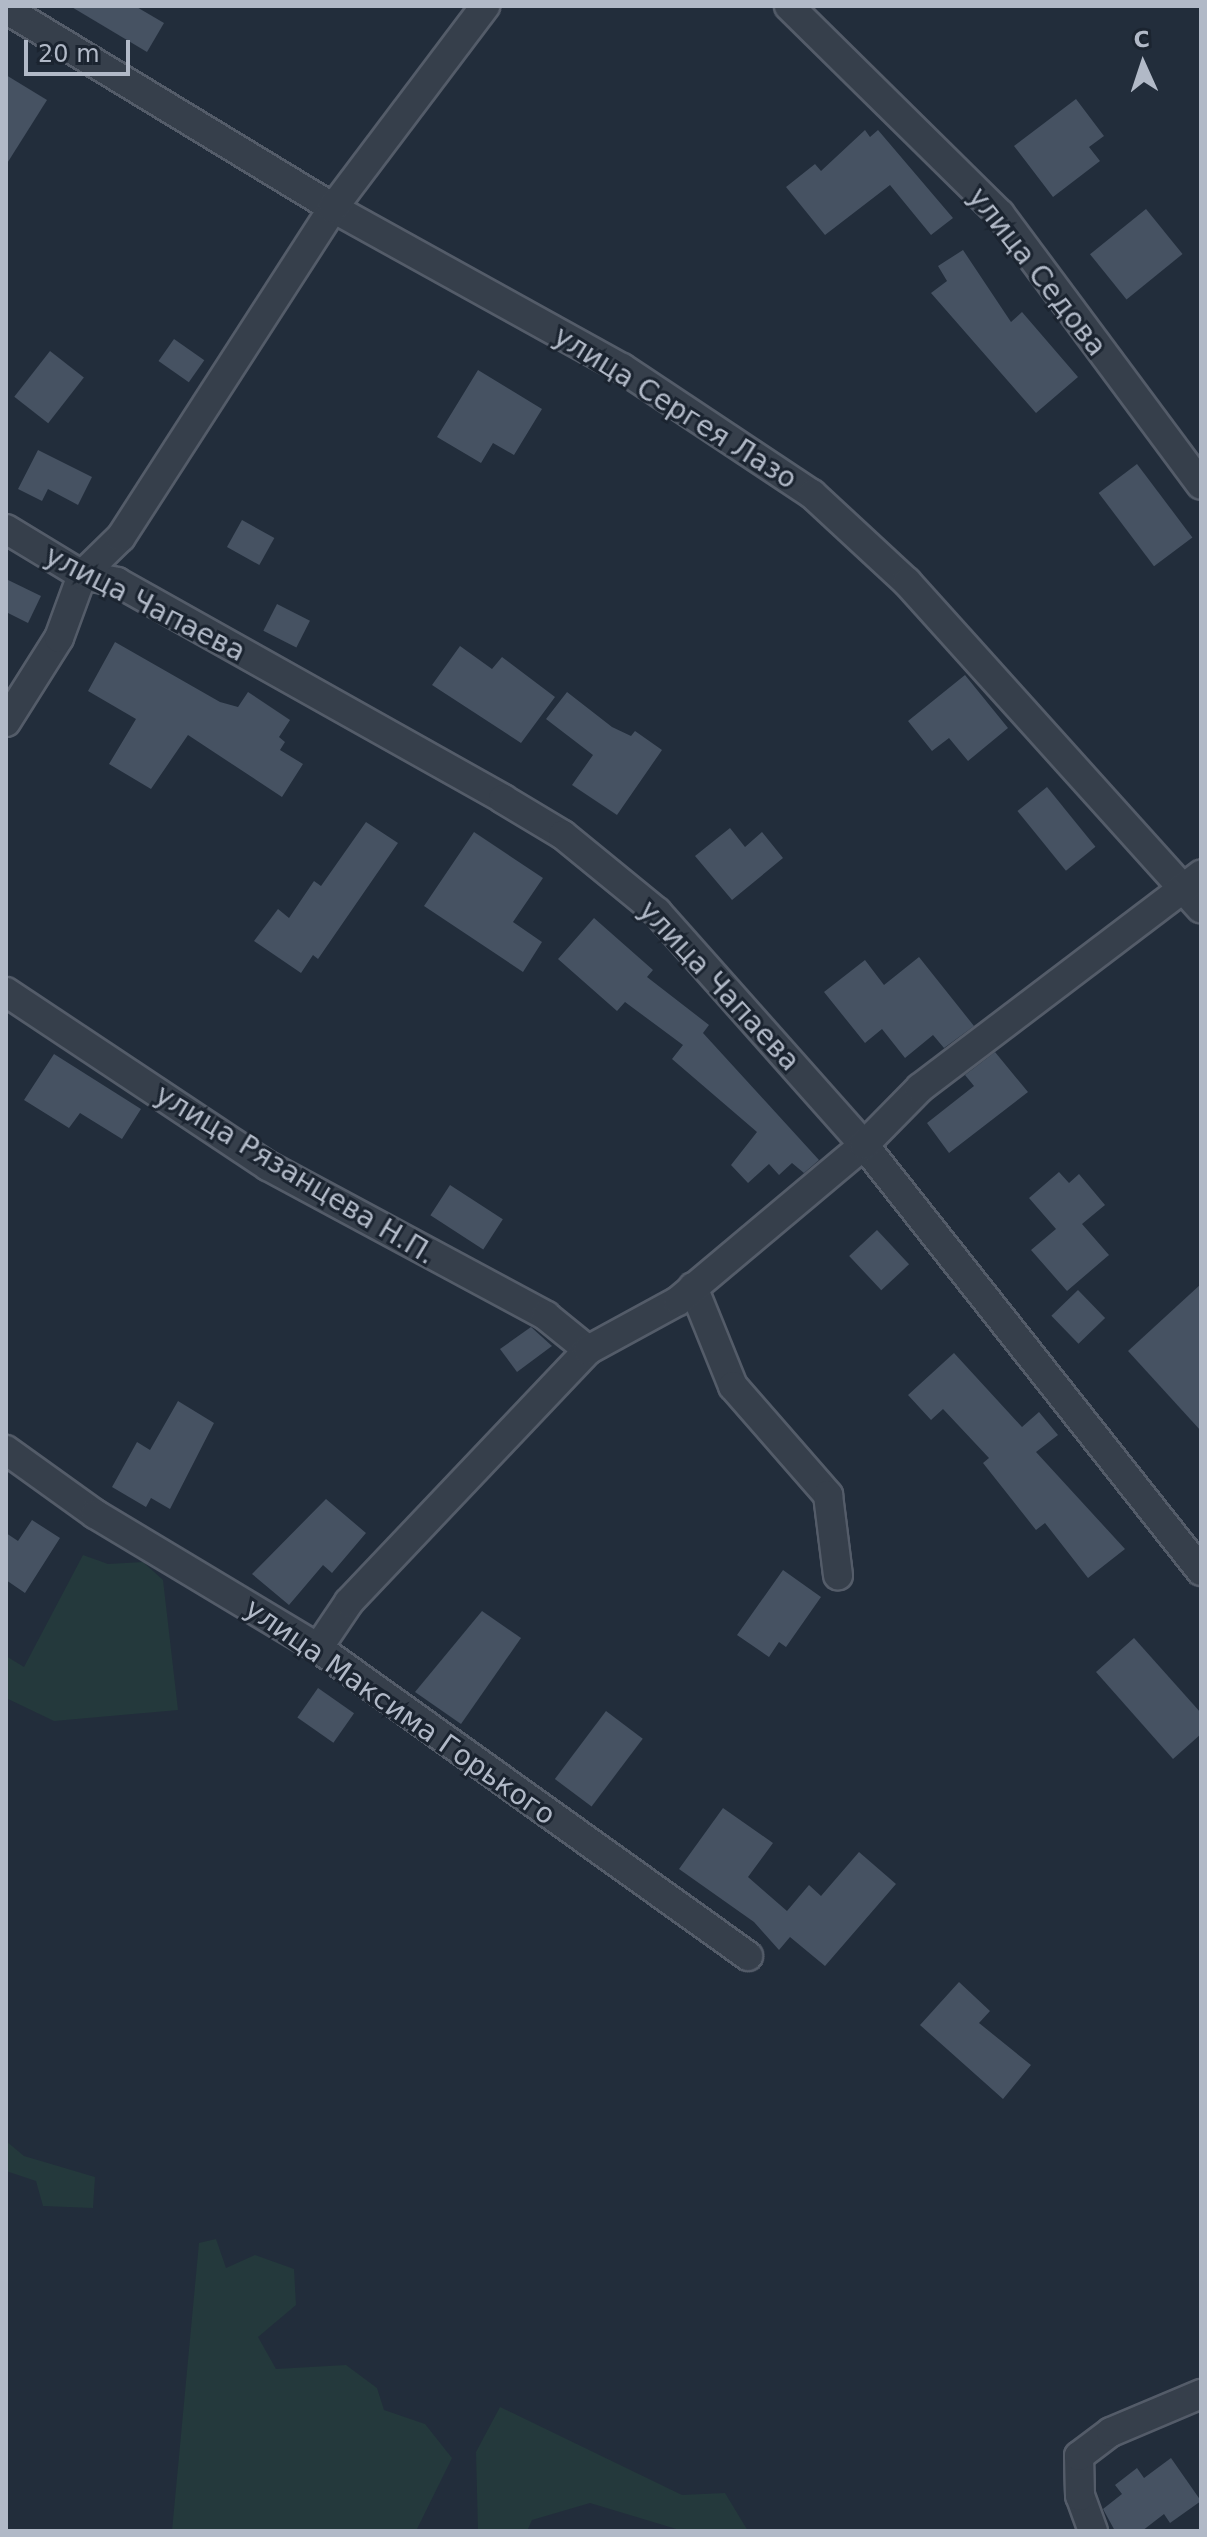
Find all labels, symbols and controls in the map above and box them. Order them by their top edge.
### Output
scale bar [28,24,134,74]
north arrow [1103,24,1183,104]
text: С [1133,27,1150,52]
text: 20 m [38,40,100,68]
street label: улица Седова [961,181,1113,363]
street label: улица Сергея Лазо [547,319,803,497]
street label: улица Чапаева [39,539,251,669]
street label: улица Чапаева [632,894,806,1078]
street label: улица Рязанцева Н.П. [149,1078,441,1272]
street label: улица Максима Горького [238,1592,562,1832]

